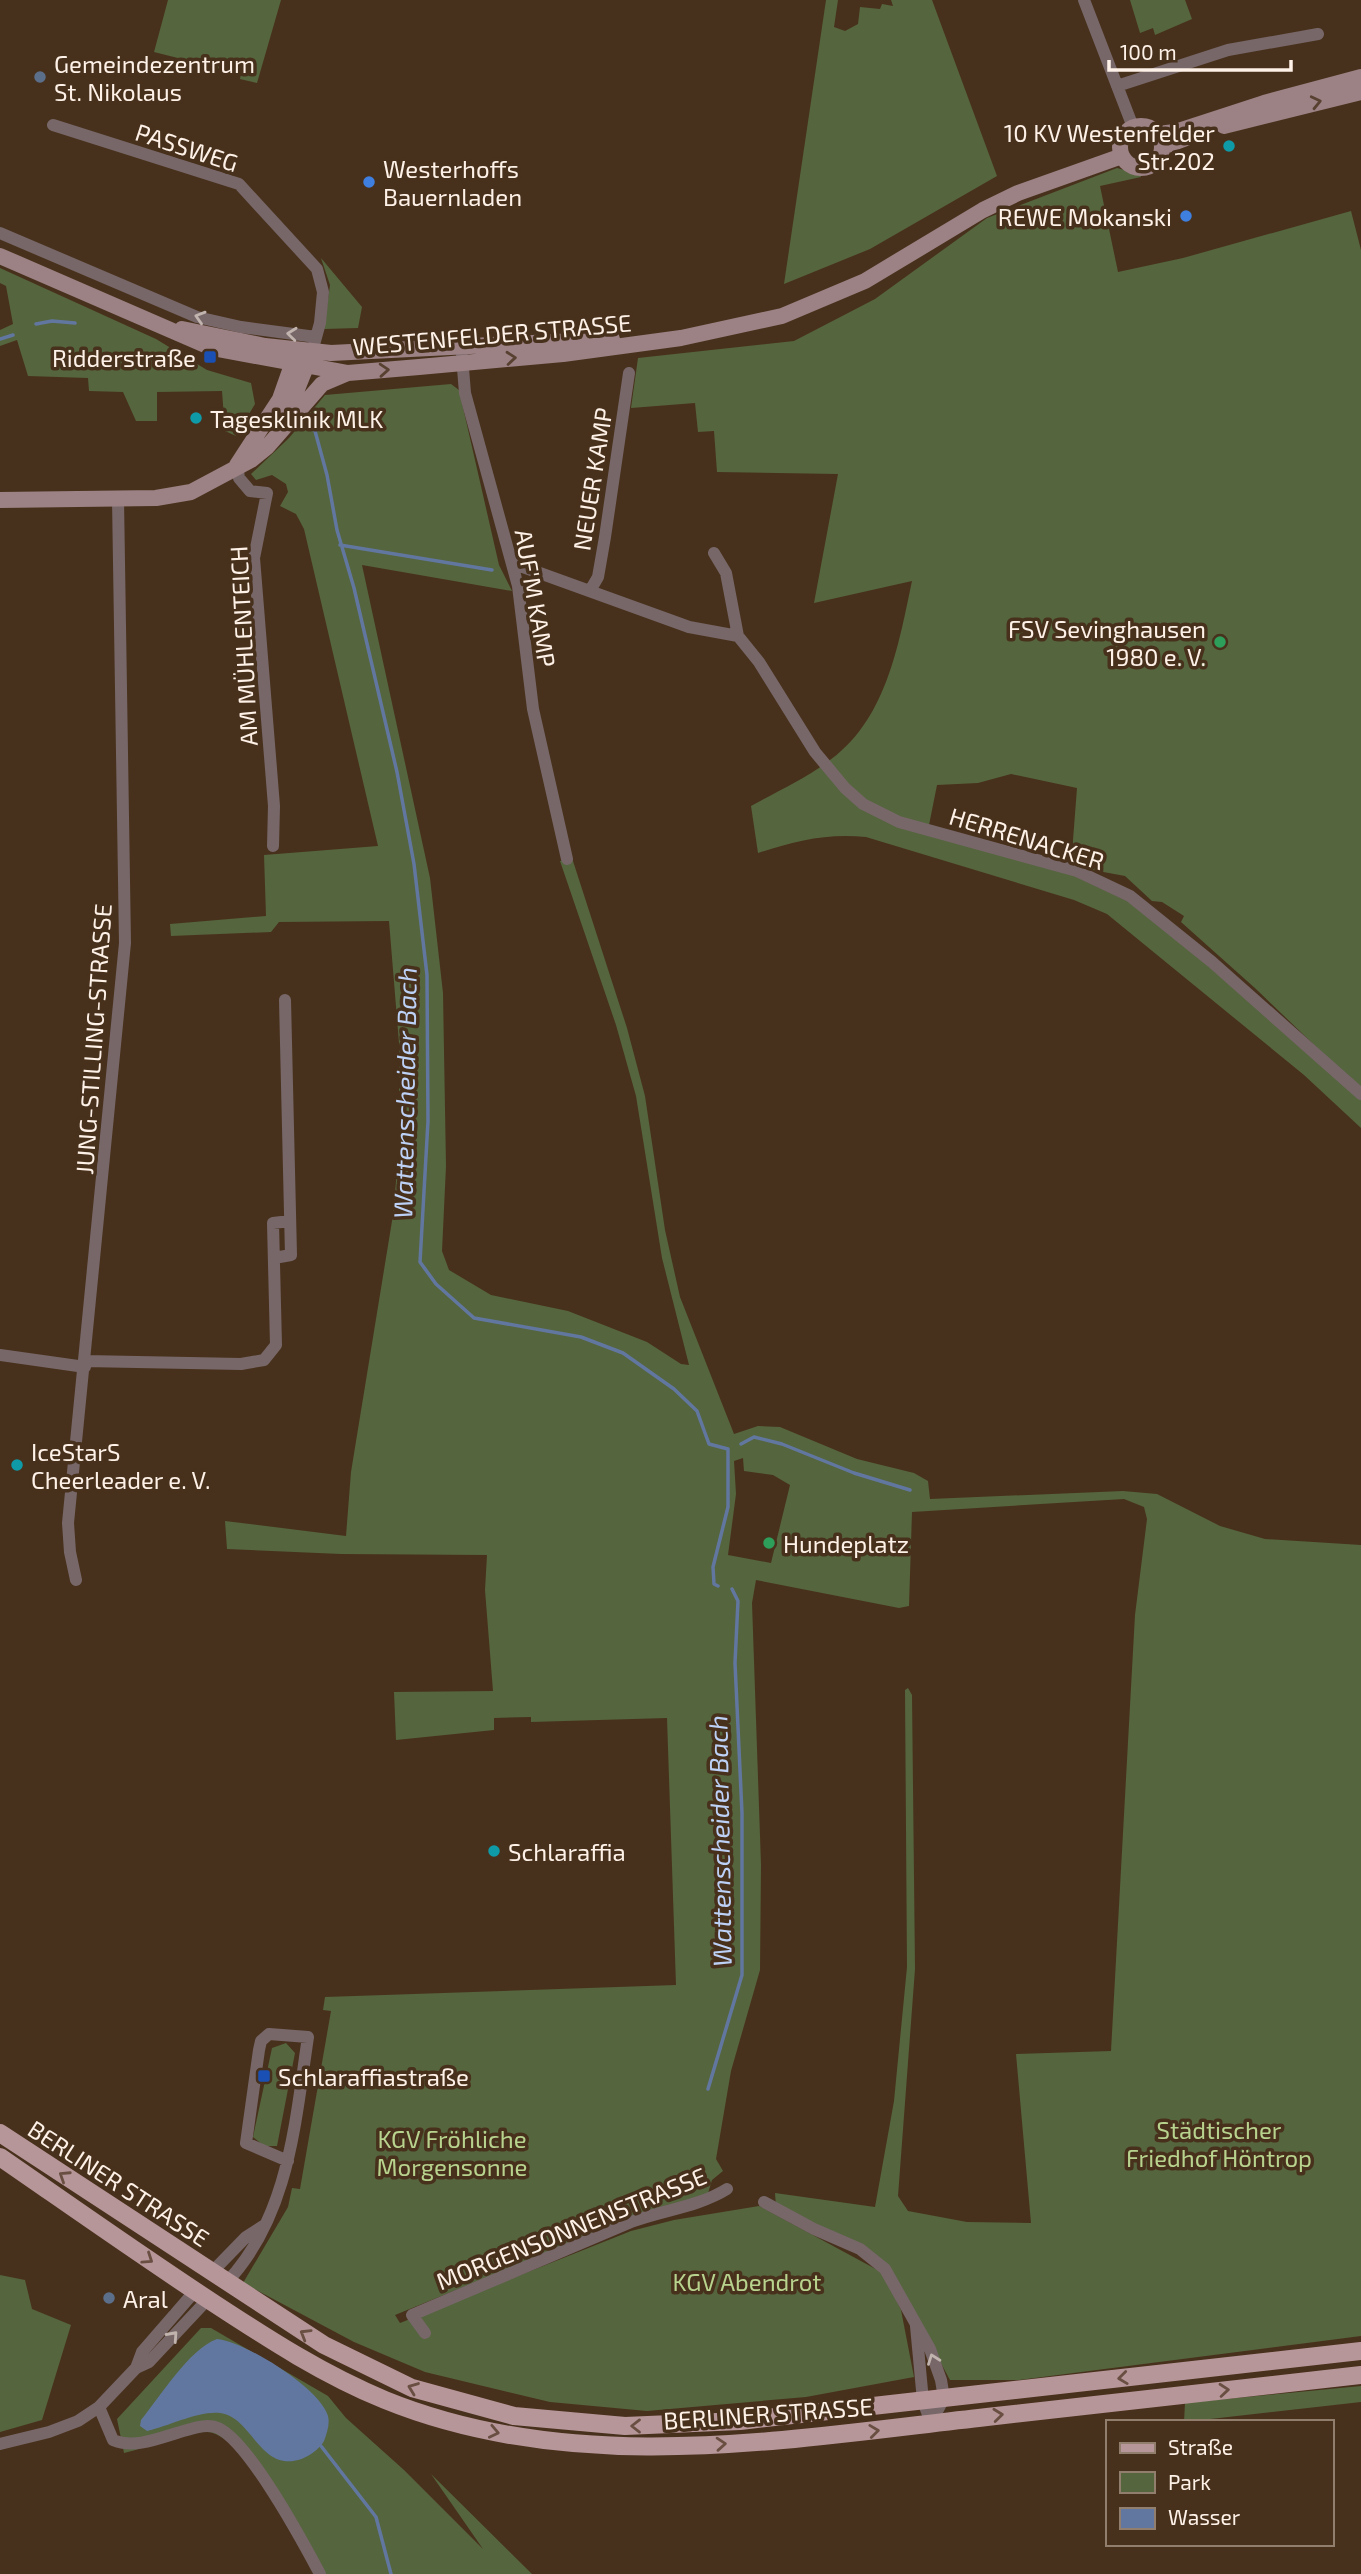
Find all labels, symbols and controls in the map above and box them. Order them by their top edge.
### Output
scale bar [1109,28,1291,72]
text: 100 m [1120,39,1177,64]
place label: Gemeindezentrum St. Nikolaus [54,49,255,106]
marker: Gemeindezentrum St. Nikolaus [32,69,48,85]
one-way arrow [1310,96,1322,110]
street label: PASSWEG [132,117,242,177]
place label: 10 KV Westenfelder Str.202 [1004,118,1215,175]
marker: 10 KV Westenfelder Str.202 [1221,138,1237,154]
place label: Westerhoffs Bauernladen [383,154,522,211]
marker: Westerhoffs Bauernladen [361,174,377,190]
place label: REWE Mokanski [998,202,1172,231]
marker: REWE Mokanski [1178,208,1194,224]
street label: WESTENFELDER STRASSE [351,307,633,361]
one-way arrow [194,311,206,326]
one-way arrow [286,327,297,342]
place label: Ridderstraße [52,343,196,372]
marker: Ridderstraße [202,349,218,365]
one-way arrow [506,351,517,366]
one-way arrow [378,363,389,378]
place label: Tagesklinik MLK [210,404,383,433]
street label: NEUER KAMP [566,405,618,553]
marker: Tagesklinik MLK [188,410,204,426]
street label: AUF'M KAMP [510,527,562,669]
street label: AM MÜHLENTEICH [223,545,263,747]
place label: FSV Sevinghausen 1980 e. V. [1008,614,1206,671]
marker: FSV Sevinghausen 1980 e. V. [1212,634,1228,650]
street label: HERRENACKER [946,801,1108,875]
street label: JUNG-STILLING-STRASSE [69,903,117,1175]
water label: Wattenscheider Bach [386,967,422,1219]
place label: IceStarS Cheerleader e. V. [31,1437,211,1494]
marker: IceStarS Cheerleader e. V. [9,1457,25,1473]
place label: Hundeplatz [783,1529,909,1558]
marker: Hundeplatz [761,1535,777,1551]
water label: Wattenscheider Bach [701,1715,737,1967]
place label: Schlaraffia [508,1837,626,1866]
marker: Schlaraffia [486,1843,502,1859]
place label: Schlaraffiastraße [278,2062,469,2091]
marker: Schlaraffiastraße [256,2068,272,2084]
street label: BERLINER STRASSE [23,2114,215,2252]
park label: Städtischer Friedhof Höntrop [1126,2115,1312,2172]
park label: KGV Fröhliche Morgensonne [377,2124,527,2181]
street label: MORGENSONNENSTRASSE [432,2161,710,2295]
one-way arrow [59,2172,72,2184]
one-way arrow [140,2251,153,2263]
park label: KGV Abendrot [673,2267,821,2296]
place label: Aral [123,2284,168,2313]
marker: Aral [101,2290,117,2306]
one-way arrow [299,2329,312,2342]
one-way arrow [165,2331,177,2344]
one-way arrow [928,2353,942,2365]
one-way arrow [1117,2370,1129,2385]
one-way arrow [407,2382,419,2396]
one-way arrow [1219,2383,1230,2398]
street label: BERLINER STRASSE [662,2391,874,2435]
one-way arrow [993,2408,1004,2423]
one-way arrow [630,2418,640,2434]
legend [1106,2420,1333,2546]
one-way arrow [488,2423,500,2438]
one-way arrow [868,2424,880,2439]
text: Straße [1168,2434,1233,2459]
one-way arrow [716,2437,727,2452]
text: Park [1168,2469,1211,2494]
text: Wasser [1168,2504,1241,2529]

